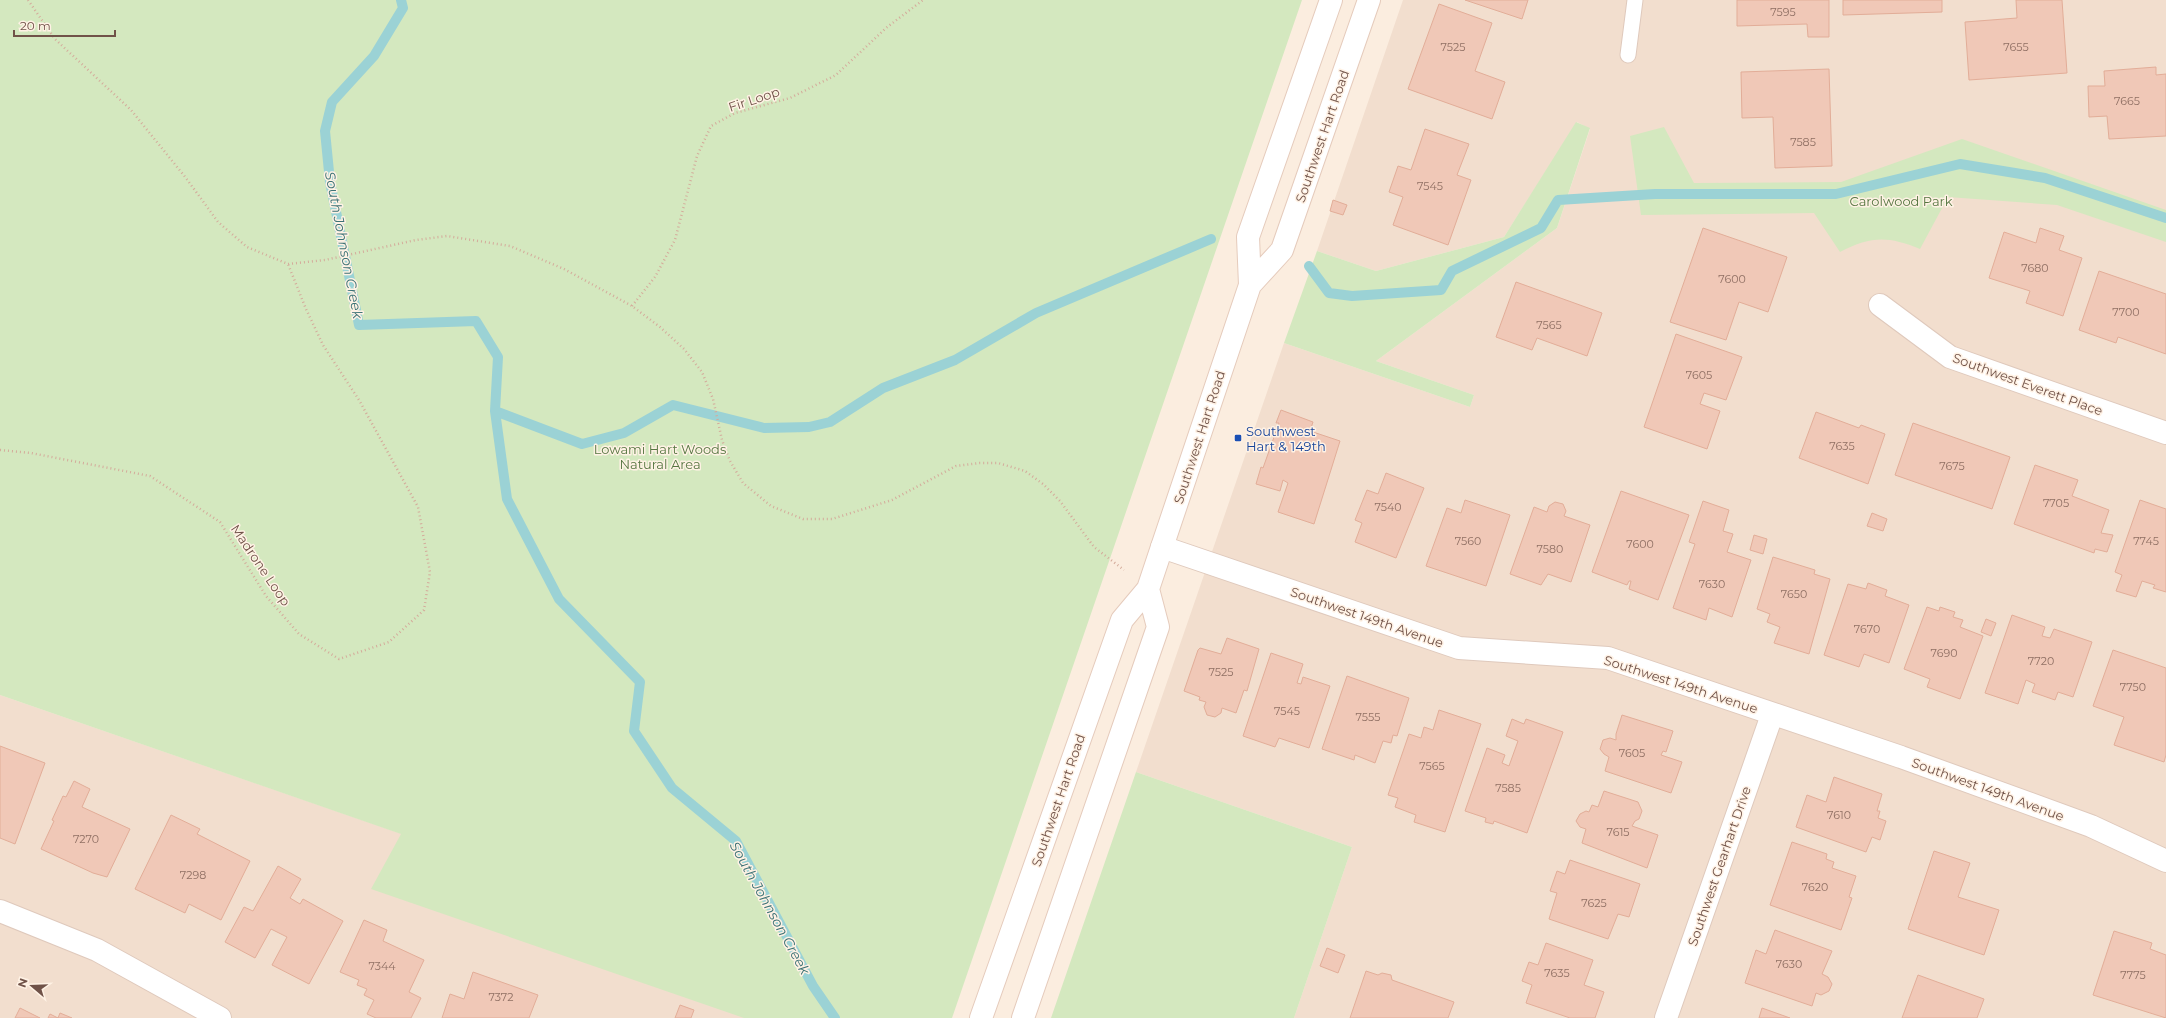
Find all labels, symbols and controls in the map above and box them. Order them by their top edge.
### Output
house number: 7595 [1770,5,1796,19]
scale bar [14,12,115,38]
text: 20 m [20,18,51,33]
house number: 7525 [1441,40,1465,54]
house number: 7655 [2003,40,2029,54]
street label: Southwest Hart Road [1292,68,1352,204]
street label: Fir Loop [726,83,782,115]
house number: 7665 [2114,94,2140,108]
house number: 7585 [1790,135,1816,149]
water label: South Johnson Creek [321,170,367,321]
house number: 7545 [1417,179,1443,193]
park label: Carolwood Park [1850,193,1953,209]
house number: 7680 [2021,261,2049,275]
house number: 7600 [1718,272,1746,286]
house number: 7700 [2112,305,2140,319]
house number: 7565 [1536,318,1562,332]
street label: Southwest Everett Place [1951,349,2105,419]
street label: Southwest Hart Road [1170,368,1228,506]
house number: 7605 [1686,368,1712,382]
place label: Southwest Hart & 149th [1246,423,1326,454]
marker: Southwest Hart & 149th [1233,433,1243,443]
house number: 7635 [1829,439,1855,453]
park label: Lowami Hart Woods Natural Area [594,441,726,472]
house number: 7675 [1939,459,1965,473]
house number: 7705 [2043,496,2069,510]
house number: 7540 [1374,500,1402,514]
street label: Madrone Loop [228,521,294,609]
house number: 7560 [1455,534,1481,548]
house number: 7745 [2133,534,2159,548]
house number: 7600 [1626,537,1654,551]
house number: 7580 [1537,542,1563,556]
house number: 7630 [1699,577,1725,591]
street label: Southwest 149th Avenue [1288,583,1446,651]
house number: 7650 [1781,587,1807,601]
house number: 7670 [1854,622,1880,636]
house number: 7690 [1931,646,1957,660]
street label: Southwest 149th Avenue [1602,652,1760,716]
house number: 7720 [2028,654,2054,668]
house number: 7525 [1209,665,1233,679]
house number: 7750 [2120,680,2146,694]
house number: 7545 [1274,704,1300,718]
house number: 7555 [1356,710,1380,724]
street label: Southwest Hart Road [1028,732,1088,868]
house number: 7605 [1619,746,1645,760]
street label: Southwest 149th Avenue [1910,754,2066,824]
house number: 7565 [1419,759,1445,773]
house number: 7585 [1495,781,1521,795]
street label: Southwest Gearhart Drive [1684,784,1754,948]
house number: 7610 [1827,808,1851,822]
house number: 7615 [1606,825,1630,839]
house number: 7270 [73,832,99,846]
water label: South Johnson Creek [726,838,814,978]
house number: 7298 [180,868,206,882]
house number: 7620 [1802,880,1828,894]
house number: 7625 [1581,896,1607,910]
house number: 7630 [1776,957,1802,971]
house number: 7344 [368,959,396,973]
north arrow [12,966,52,1006]
house number: 7635 [1544,966,1570,980]
house number: 7775 [2120,968,2146,982]
text: N [14,976,31,989]
house number: 7372 [488,990,514,1004]

